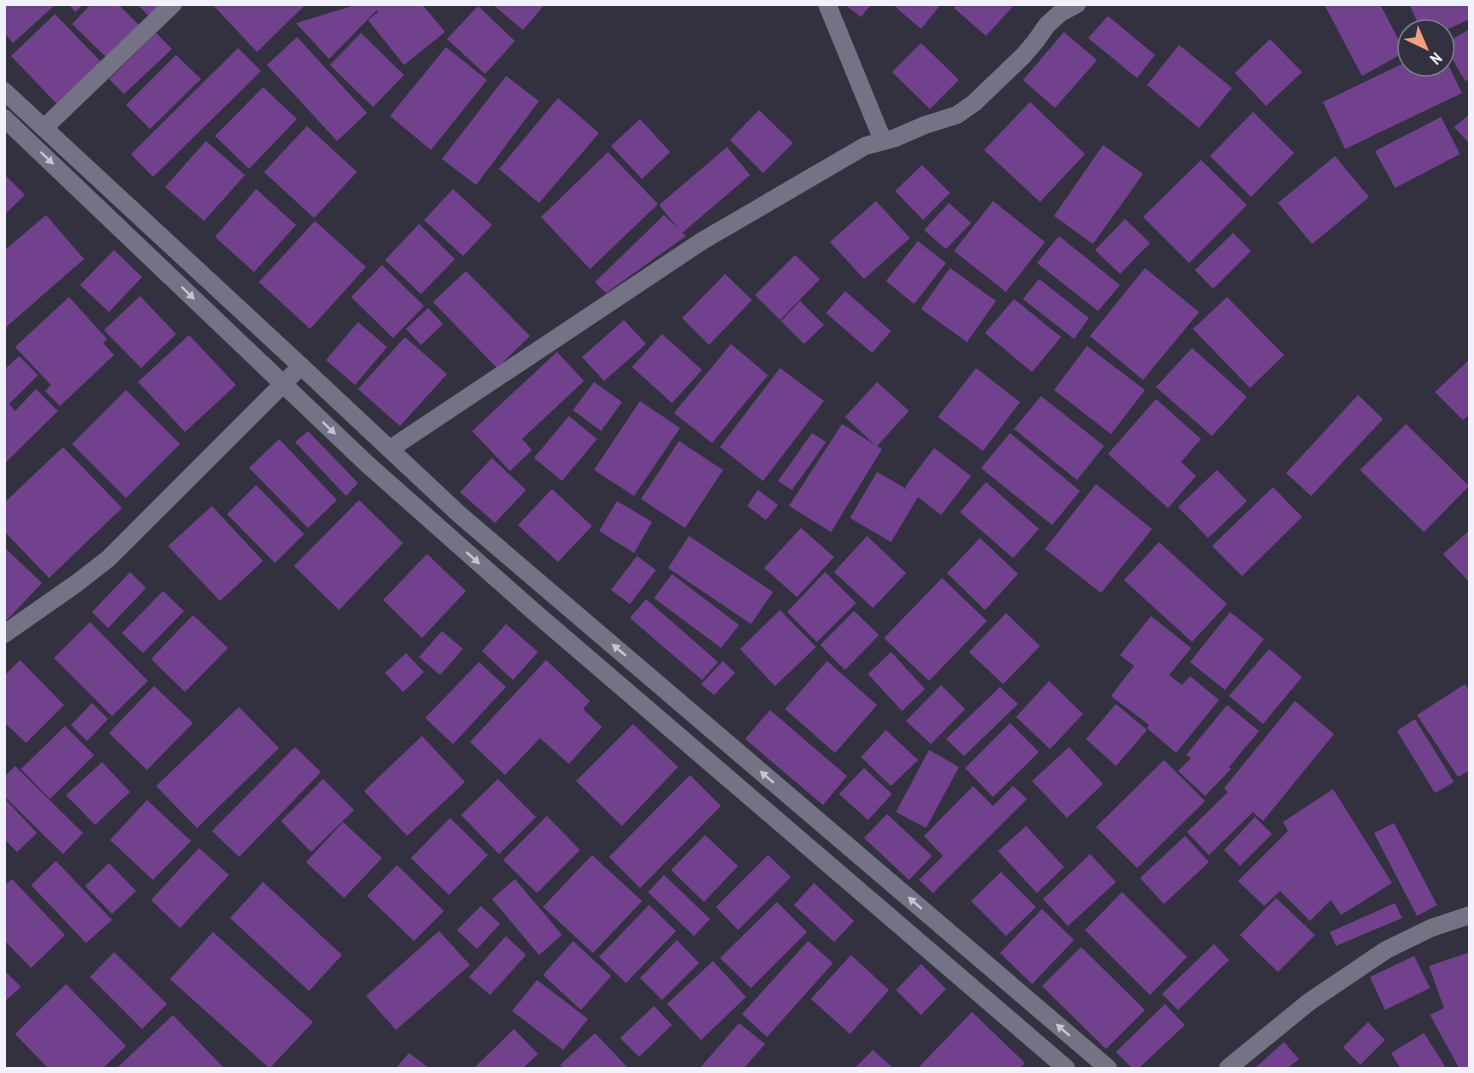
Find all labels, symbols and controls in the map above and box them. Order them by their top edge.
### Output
north arrow [1396,18,1456,78]
text: N [1426,49,1446,69]
one-way arrow [39,151,54,165]
one-way arrow [180,286,195,300]
one-way arrow [321,420,335,434]
one-way arrow [466,551,481,565]
one-way arrow [611,644,627,657]
one-way arrow [759,770,775,783]
one-way arrow [907,897,923,910]
one-way arrow [1056,1024,1071,1037]

